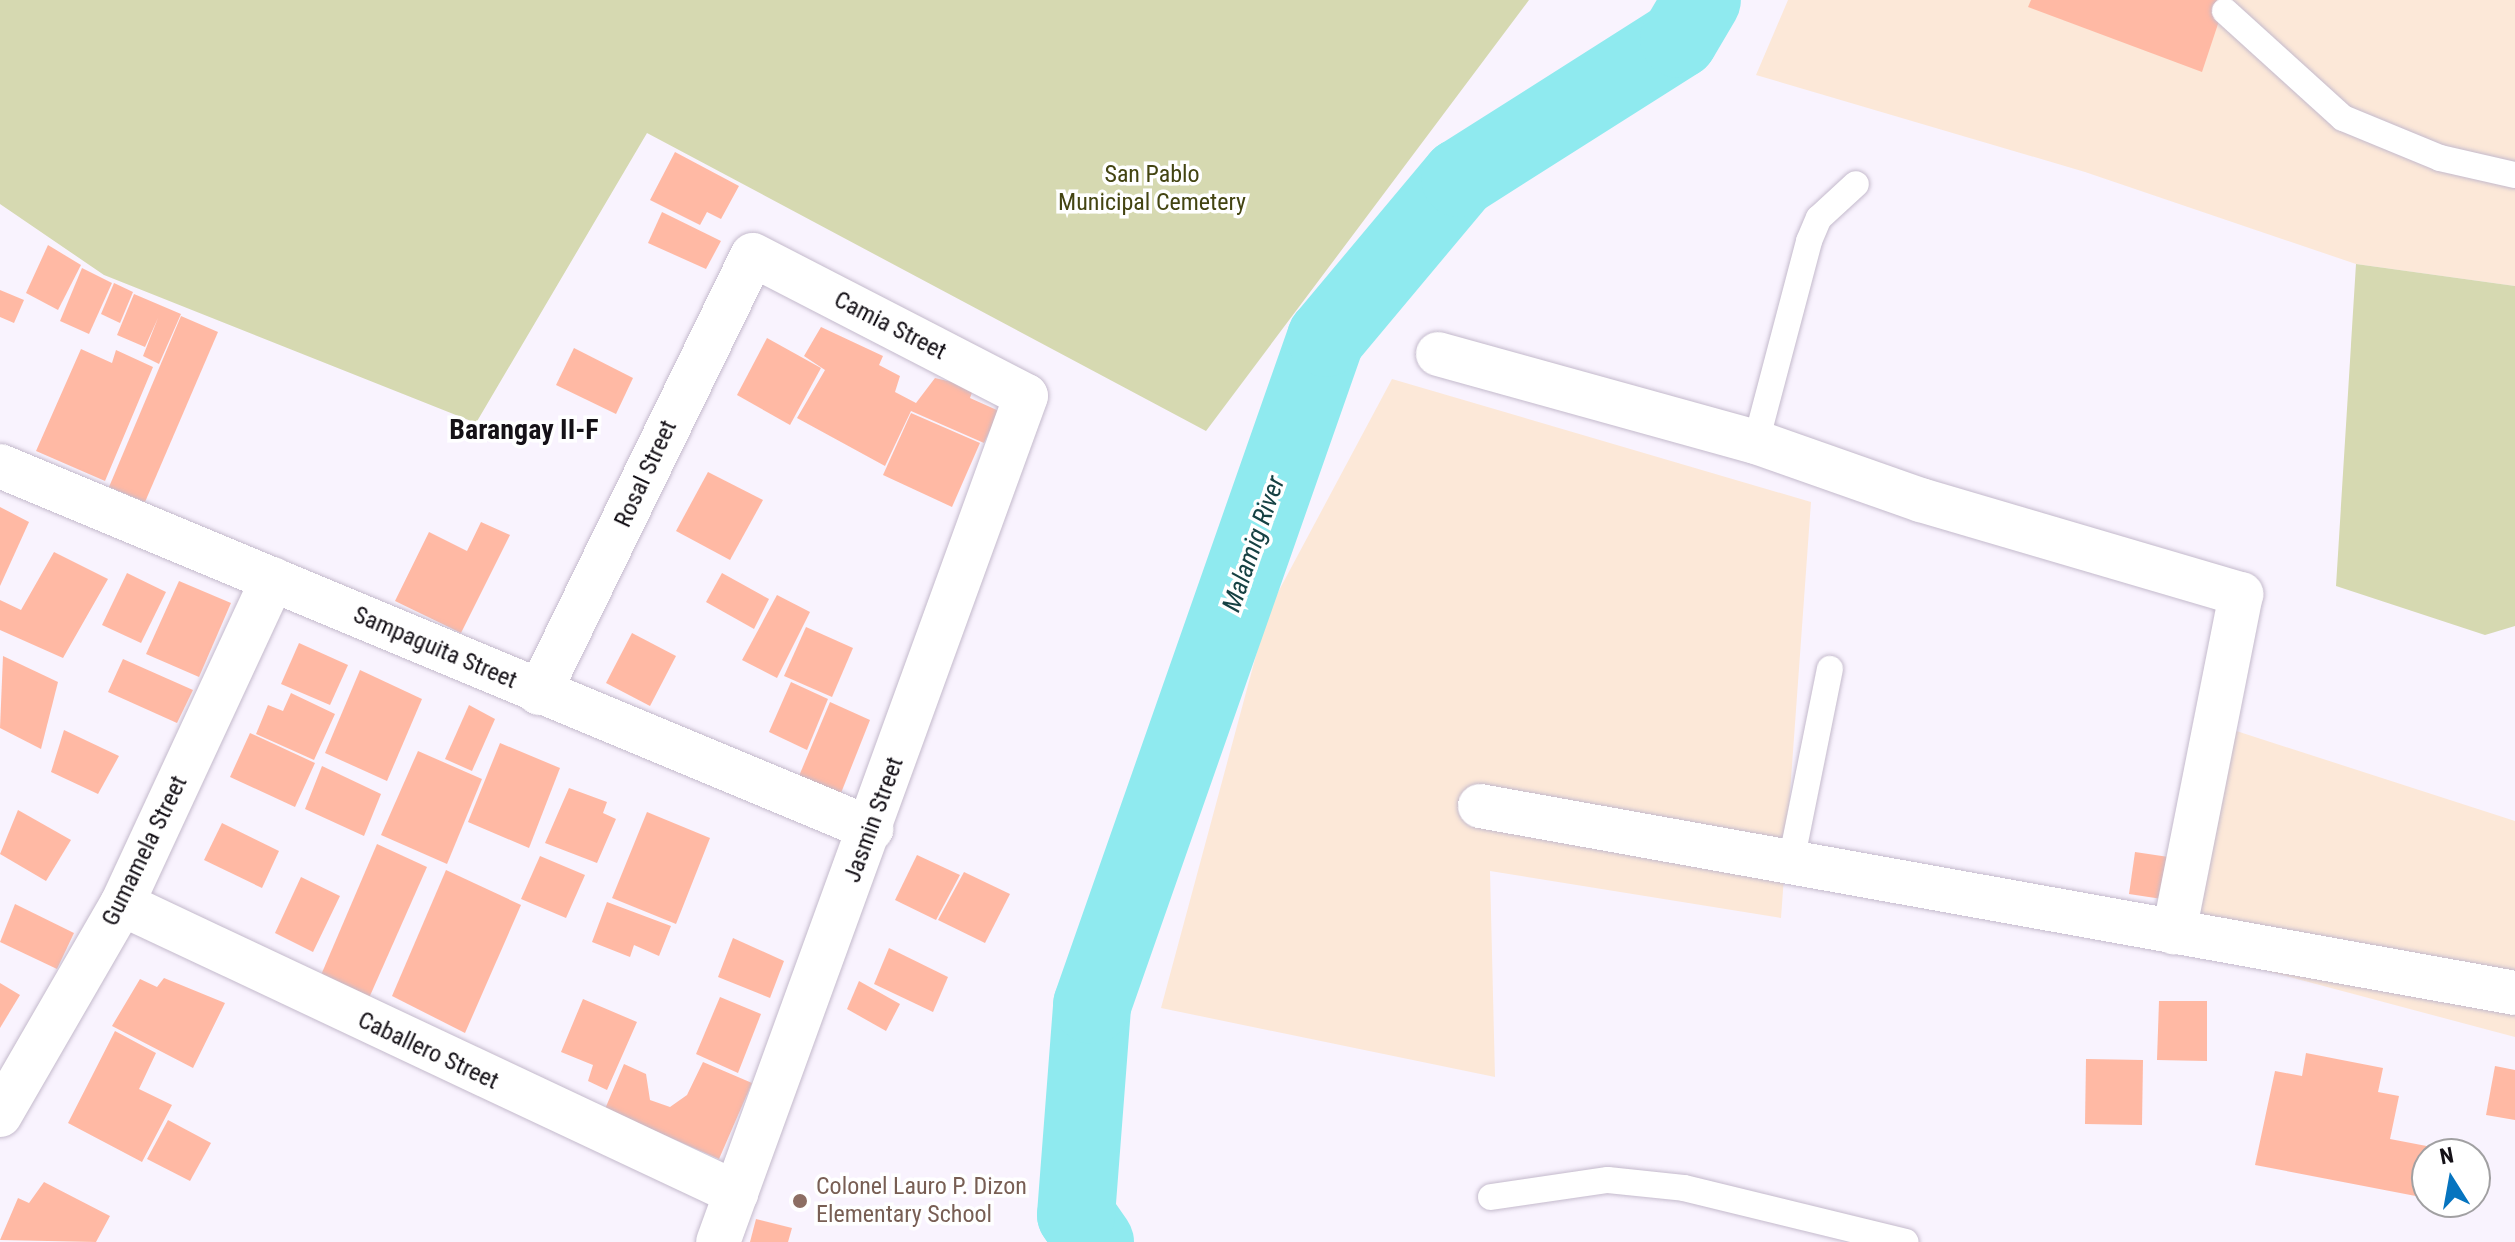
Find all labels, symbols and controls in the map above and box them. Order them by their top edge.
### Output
park label: San Pablo Municipal Cemetery [1058,161,1246,217]
street label: Camia Street [829,285,951,367]
district label: Barangay II-F [449,413,599,447]
street label: Rosal Street [609,416,683,532]
water label: Malamig River [1216,472,1292,616]
street label: Sampaguita Street [349,601,521,695]
street label: Jasmin Street [838,754,910,886]
street label: Gumamela Street [96,771,194,931]
street label: Caballero Street [353,1006,503,1096]
north arrow [2411,1138,2491,1218]
text: N [2438,1142,2456,1169]
place label: Colonel Lauro P. Dizon Elementary School [816,1173,1027,1229]
marker: Colonel Lauro P. Dizon Elementary School [791,1192,809,1210]

